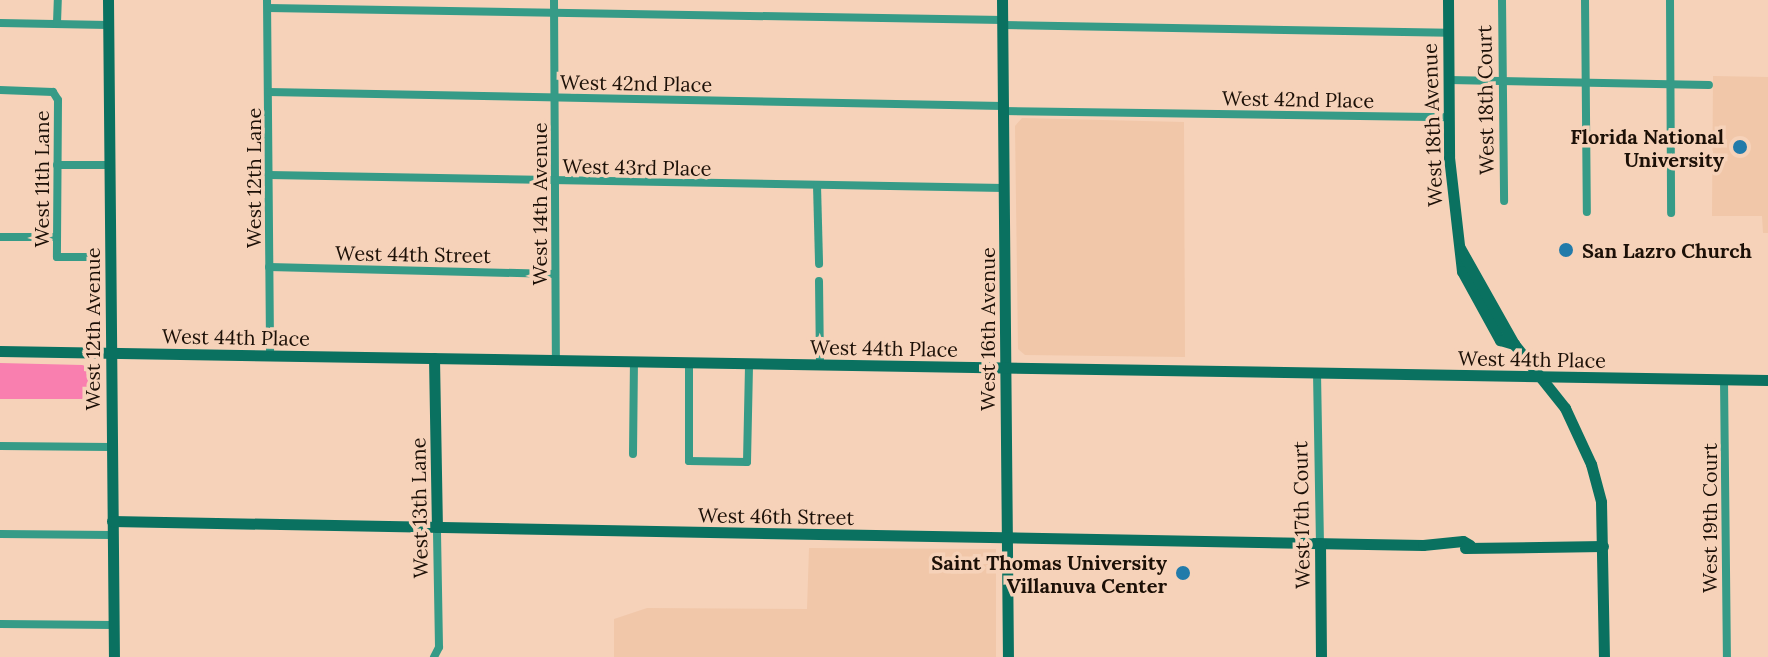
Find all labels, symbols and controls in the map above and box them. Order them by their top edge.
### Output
street label: West 18th Court [1472,25,1498,175]
street label: West 18th Avenue [1417,43,1447,207]
street label: West 42nd Place [560,70,712,96]
street label: West 42nd Place [1222,86,1374,112]
street label: West 12th Lane [241,108,265,248]
street label: West 11th Lane [29,110,53,248]
street label: West 14th Avenue [527,122,551,286]
place label: Florida National University [1570,124,1724,171]
marker: Florida National University [1731,138,1749,156]
street label: West 43rd Place [562,154,712,180]
place label: San Lazro Church [1582,238,1752,262]
street label: West 44th Street [335,241,491,267]
marker: San Lazro Church [1557,241,1575,259]
street label: West 12th Avenue [80,247,104,411]
street label: West 16th Avenue [975,247,999,411]
street label: West 44th Place [162,324,310,350]
street label: West 44th Place [810,335,958,361]
street label: West 44th Place [1458,346,1606,372]
street label: West 13th Lane [406,437,432,579]
street label: West 17th Court [1288,441,1314,589]
street label: West 19th Court [1697,443,1721,593]
street label: West 46th Street [698,503,854,529]
place label: Saint Thomas University Villanuva Center [931,550,1167,597]
marker: Saint Thomas University Villanuva Center [1174,564,1192,582]

